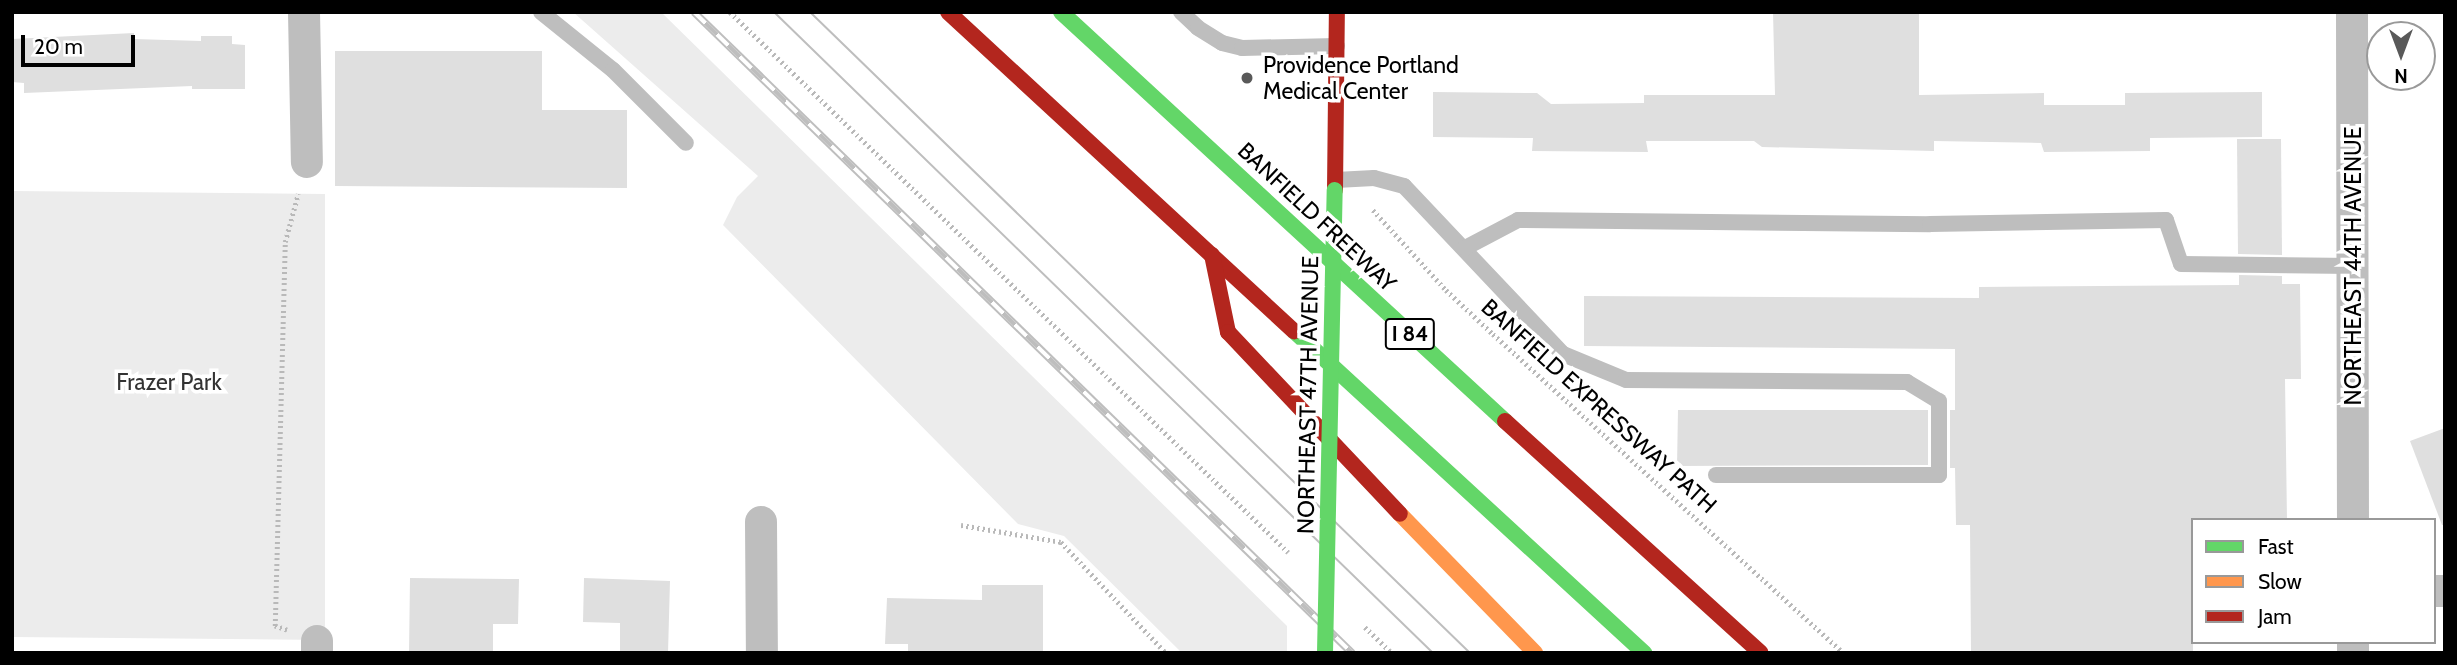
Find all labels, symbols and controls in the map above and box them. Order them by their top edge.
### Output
scale bar [24,21,138,65]
north arrow [2366,21,2436,91]
text: 20 m [34,34,83,59]
place label: Providence Portland Medical Center [1263,51,1459,105]
text: N [2394,64,2408,87]
marker: Providence Portland Medical Center [1237,68,1257,88]
street label: NORTHEAST 44TH AVENUE [2339,127,2367,405]
street label: BANFIELD FREEWAY [1232,137,1402,297]
street label: NORTHEAST 47TH AVENUE [1292,256,1324,534]
street label: BANFIELD EXPRESSWAY PATH [1476,293,1722,519]
road number: I 84 [1384,316,1436,352]
park label: Frazer Park [116,368,222,396]
legend [2191,518,2436,644]
text: Fast [2258,534,2294,559]
text: Slow [2258,569,2302,594]
text: Jam [2258,604,2292,629]

